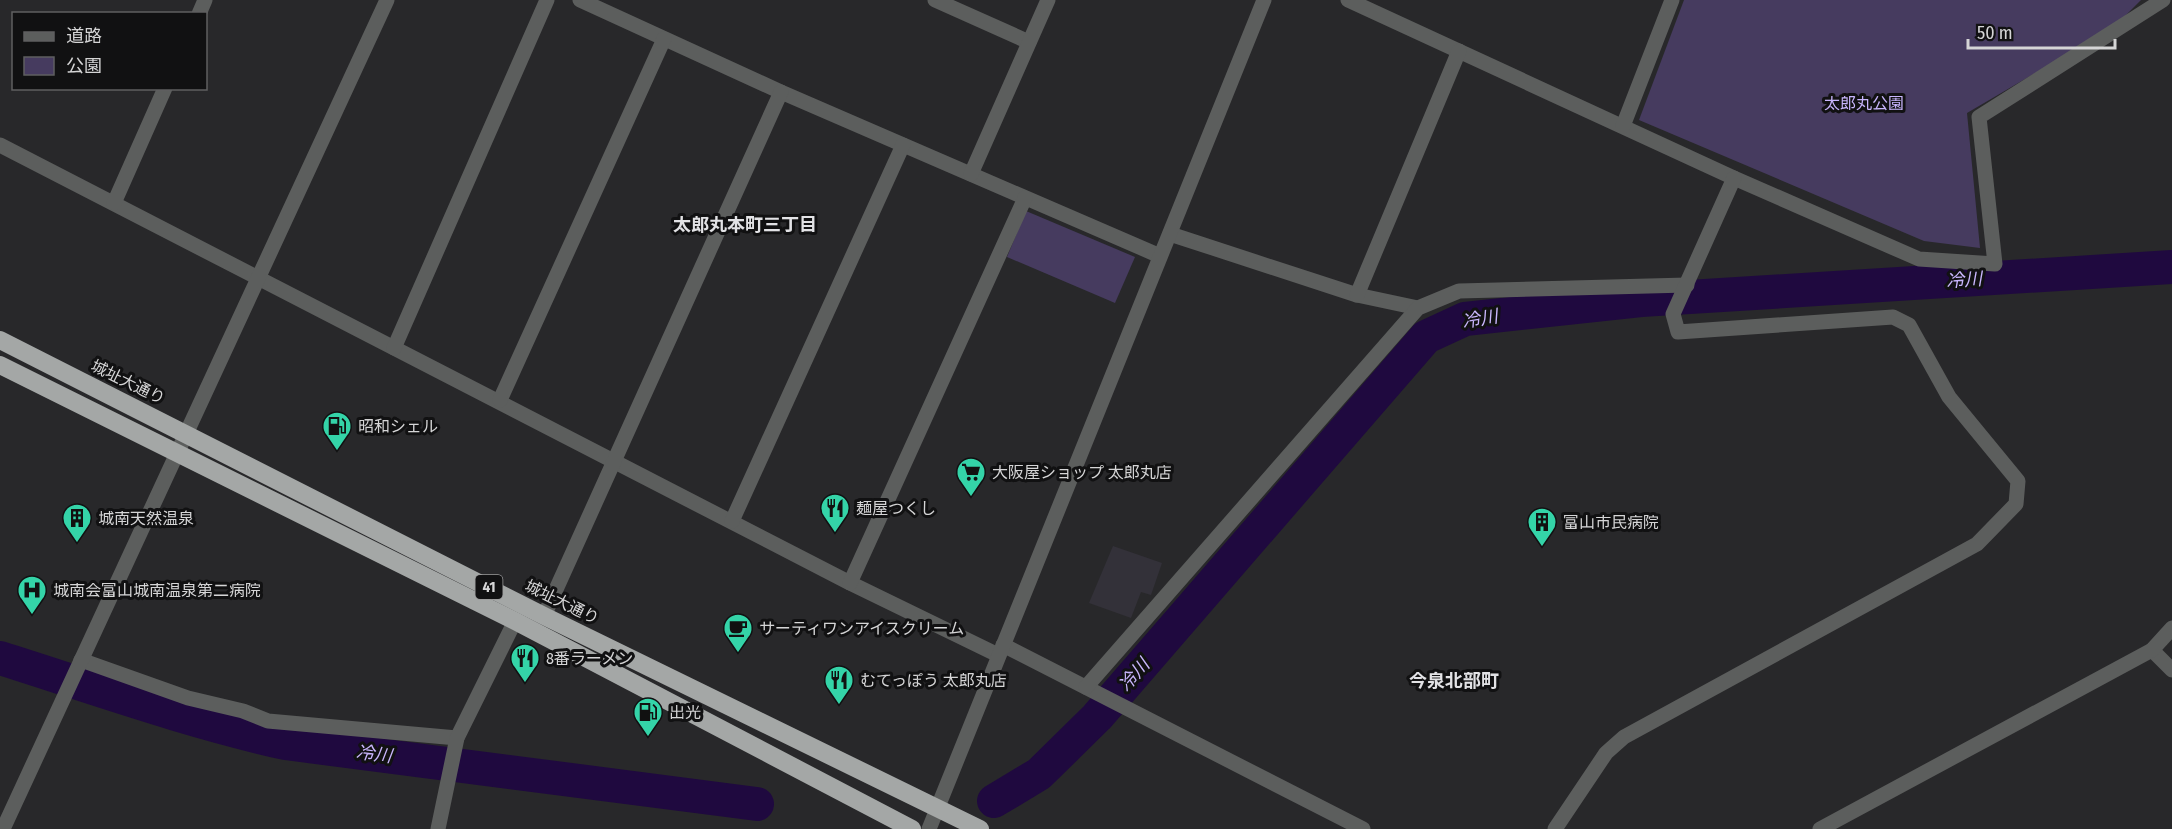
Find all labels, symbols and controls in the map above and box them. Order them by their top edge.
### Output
legend [12,12,207,90]
scale bar [1968,12,2115,50]
text: 50 m [1977,22,2013,44]
text: 道路 [66,25,102,47]
text: 公園 [66,55,102,77]
park label: 太郎丸公園 [1824,94,1904,113]
district label: 太郎丸本町三丁目 [673,214,817,236]
water label: 冷川 [1945,268,1985,292]
water label: 冷川 [1460,305,1502,333]
street label: 城址大通り [88,356,168,408]
fuel station icon: 昭和シェル [321,410,353,452]
place label: 昭和シェル [358,417,438,436]
supermarket icon: 大阪屋ショップ 太郎丸店 [955,456,987,498]
place label: 大阪屋ショップ 太郎丸店 [992,463,1172,482]
restaurant icon: 麺屋つくし [819,492,851,534]
place label: 麺屋つくし [856,499,936,518]
building icon: 城南天然温泉 [61,502,93,544]
building icon: 富山市民病院 [1526,506,1558,548]
place label: 城南天然温泉 [98,509,194,528]
place label: 富山市民病院 [1563,513,1659,532]
hospital icon: 城南会富山城南温泉第二病院 [16,574,48,616]
road number: 41 [476,575,502,599]
street label: 城址大通り [522,576,602,628]
place label: 城南会富山城南温泉第二病院 [53,581,261,600]
cafe icon: サーティワンアイスクリーム [722,612,754,654]
place label: サーティワンアイスクリーム [759,619,964,638]
restaurant icon: 8番ラーメン [509,642,541,684]
place label: 8番ラーメン [546,649,633,668]
water label: 冷川 [1114,653,1155,696]
restaurant icon: むてっぽう 太郎丸店 [823,664,855,706]
district label: 今泉北部町 [1409,670,1499,692]
place label: むてっぽう 太郎丸店 [860,671,1007,690]
fuel station icon: 出光 [632,696,664,738]
place label: 出光 [669,703,701,722]
water label: 冷川 [355,741,395,767]

